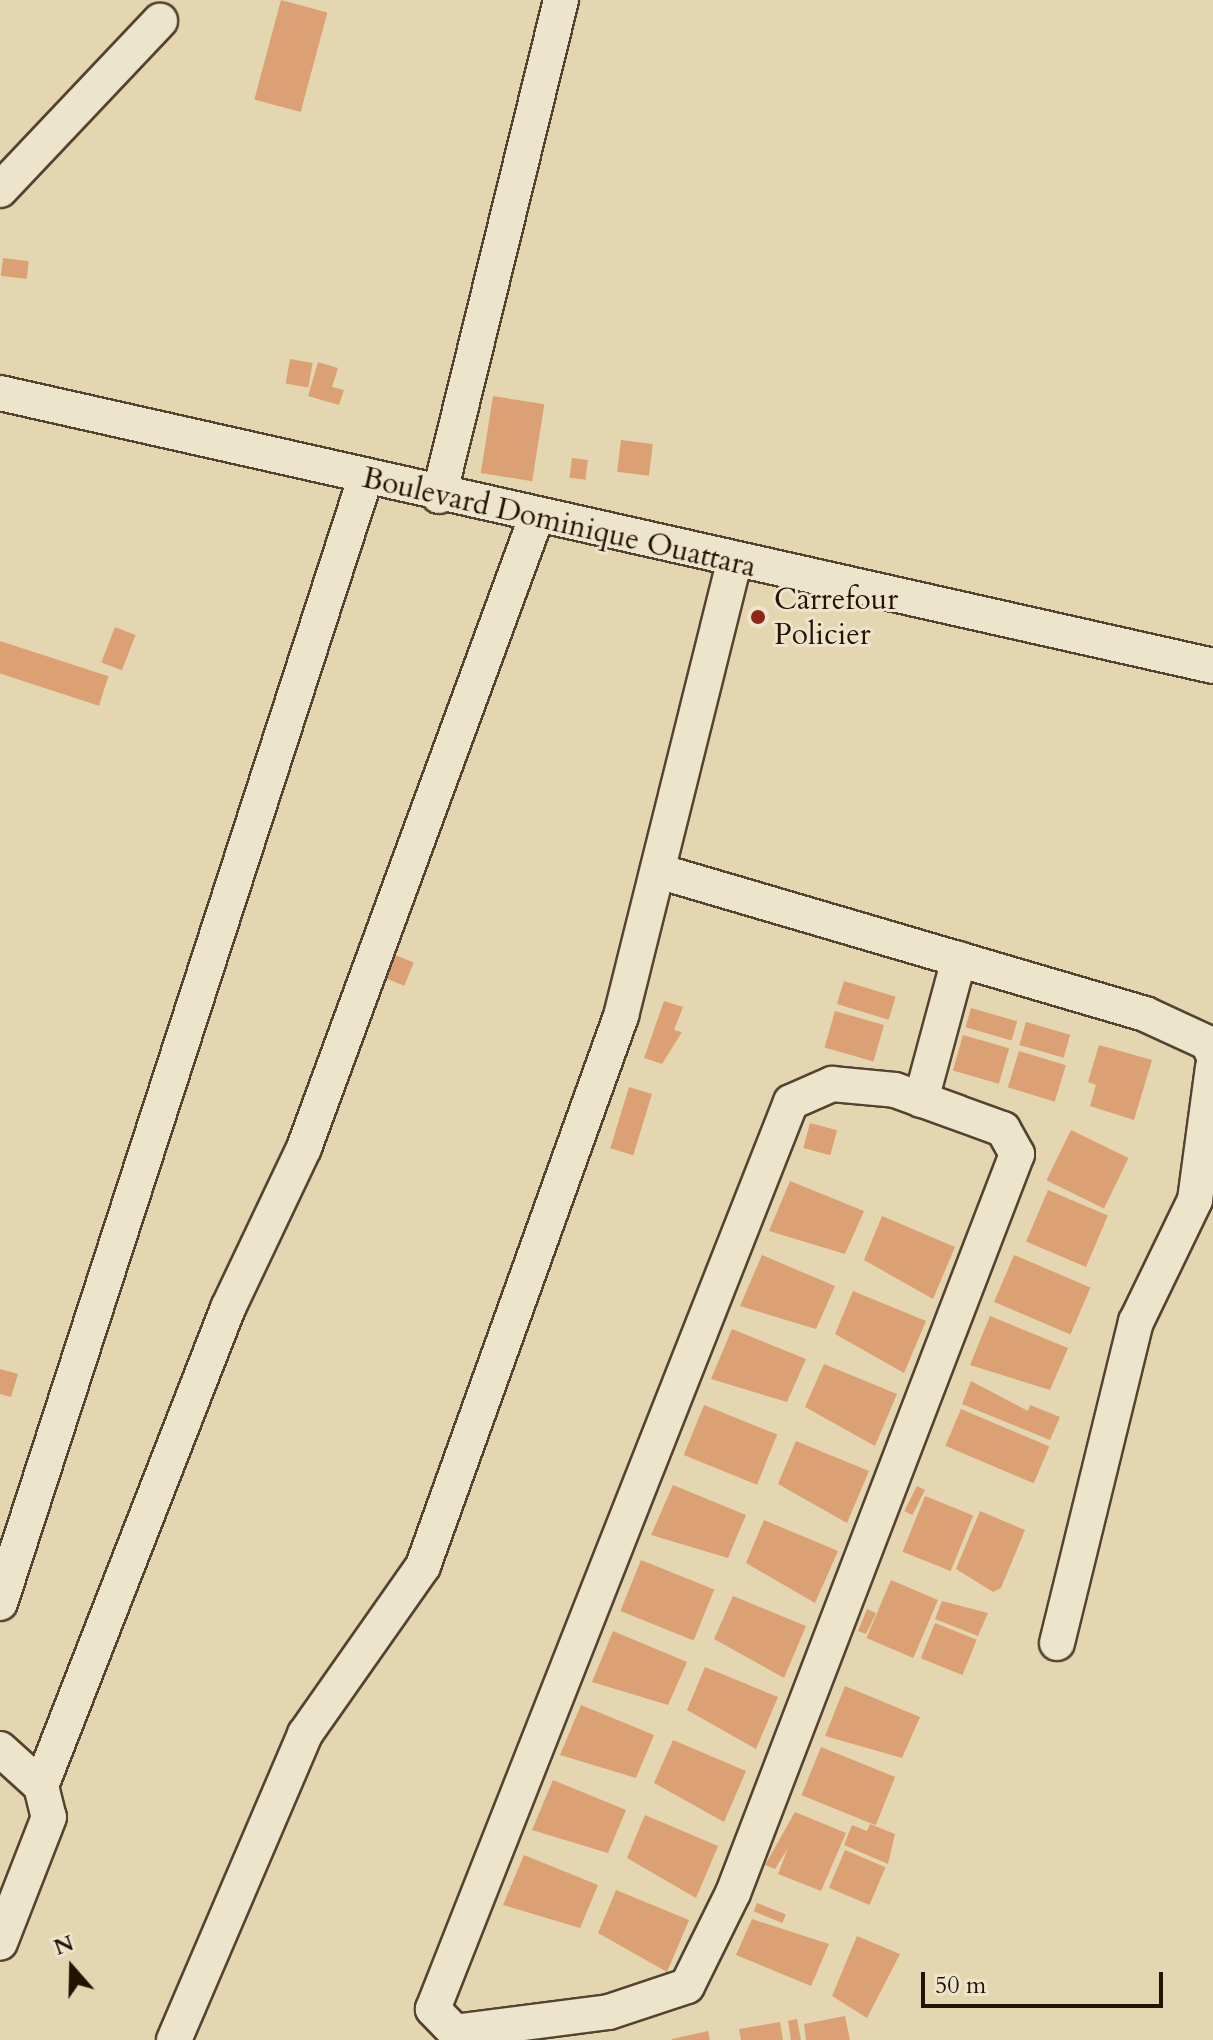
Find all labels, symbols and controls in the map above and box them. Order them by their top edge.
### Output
street label: Boulevard Dominique Ouattara [359,460,759,586]
place label: Carrefour Policier [774,582,898,652]
marker: Carrefour Policier [749,608,767,626]
north arrow [32,1928,112,2008]
text: N [50,1928,78,1963]
scale bar [925,1956,1167,2006]
text: 50 m [935,1969,986,2002]

